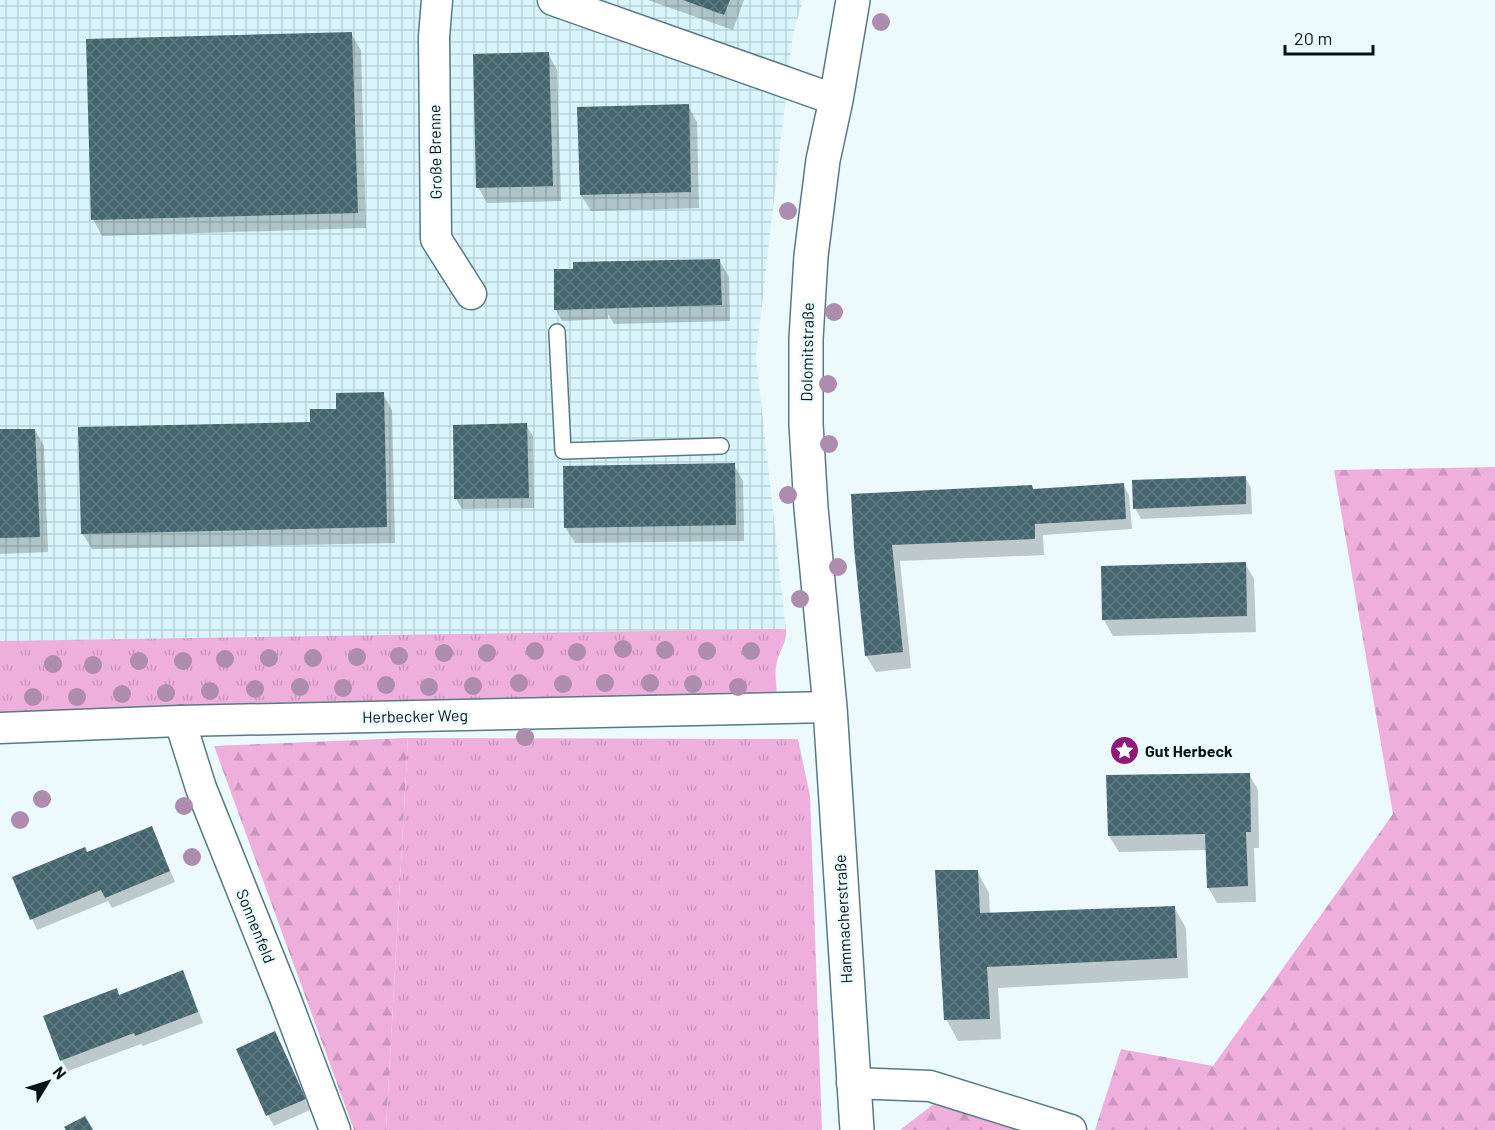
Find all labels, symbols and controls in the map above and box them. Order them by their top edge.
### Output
scale bar [1285,18,1374,56]
text: 20 m [1294,27,1332,49]
street label: Große Brenne [424,104,445,200]
street label: Dolomitstraße [796,302,817,402]
street label: Herbecker Weg [362,705,468,726]
place icon: Gut Herbeck [1108,735,1140,767]
place label: Gut Herbeck [1145,741,1233,760]
street label: Hammacherstraße [830,854,855,984]
street label: Sonnenfeld [233,886,280,966]
north arrow [18,1052,78,1112]
text: N [49,1062,71,1082]

